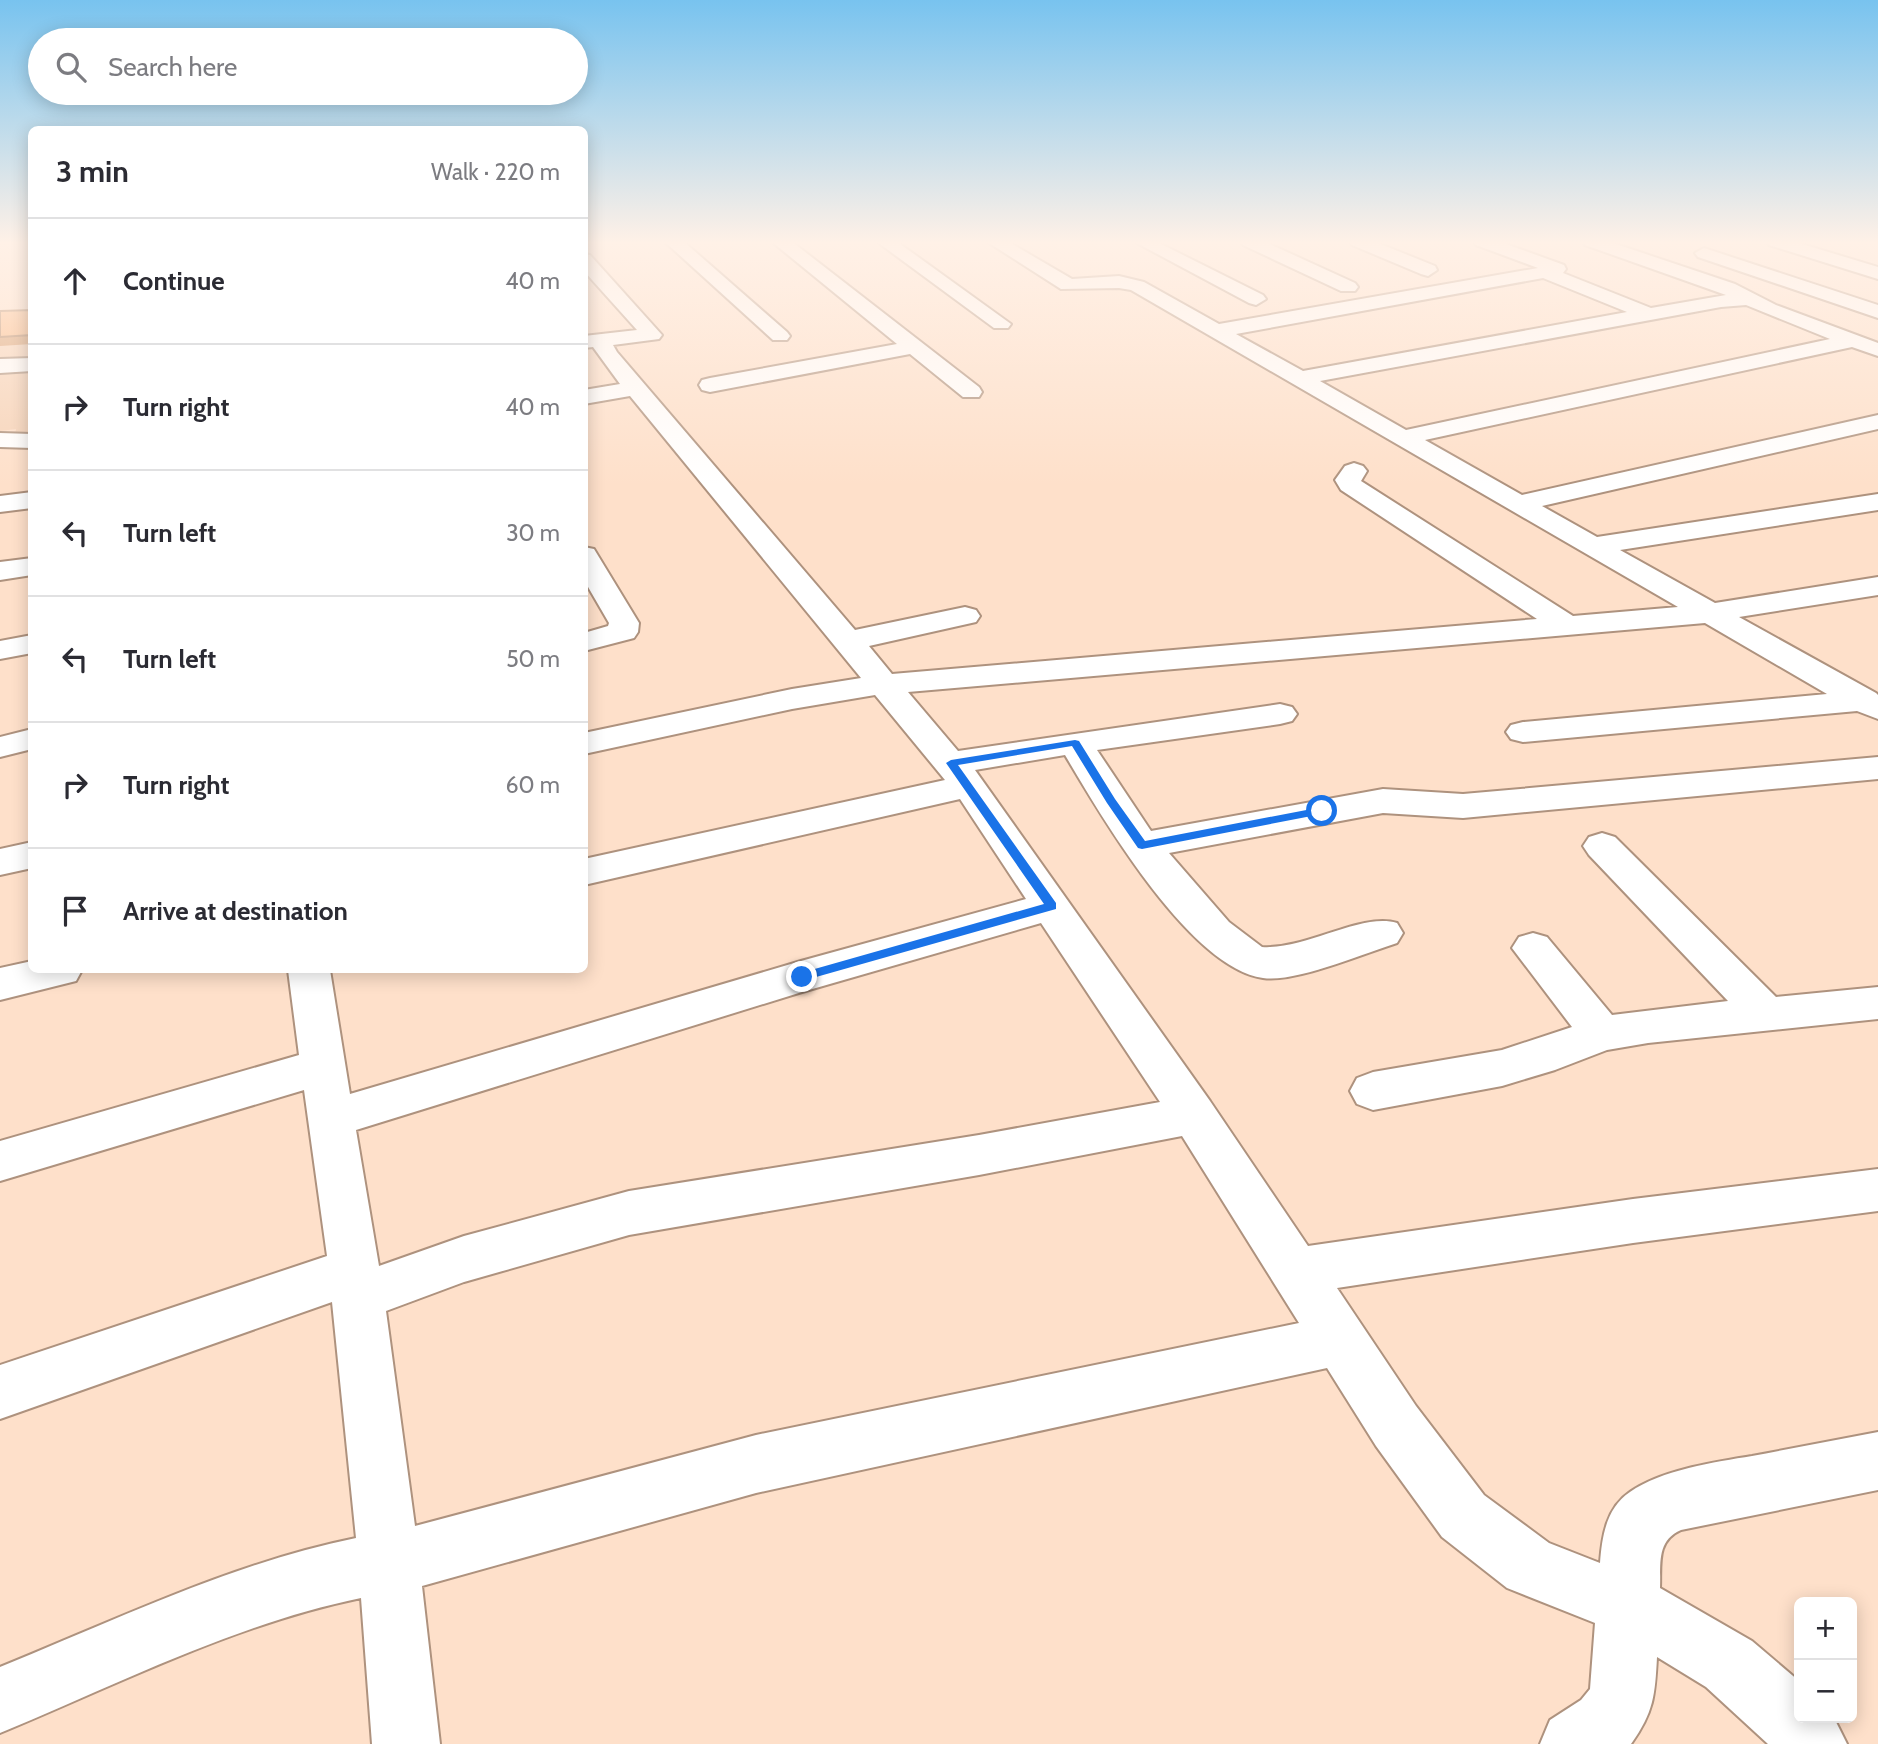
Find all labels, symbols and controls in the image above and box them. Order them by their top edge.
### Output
search box [28,28,588,105]
icon: search [52,48,90,86]
text: Search here [108,51,237,83]
text: 3 min [56,153,129,190]
text: Walk · 220 m [431,158,560,186]
icon: ahead [56,262,94,300]
text: Continue [123,265,225,297]
text: 40 m [505,267,560,295]
icon: right [56,388,94,426]
text: Turn right [123,391,229,423]
text: 40 m [505,393,560,421]
icon: left [56,514,94,552]
text: Turn left [123,517,216,549]
text: 30 m [506,519,560,547]
icon: left [56,640,94,678]
text: Turn left [123,643,216,675]
text: 50 m [506,645,560,673]
icon: right [56,766,94,804]
text: Turn right [123,769,229,801]
text: 60 m [506,771,560,799]
route start [1306,795,1337,826]
icon: arrive [56,892,94,930]
text: Arrive at destination [123,895,348,927]
route end [786,961,817,992]
map controls [1794,1597,1857,1723]
button: + [1794,1597,1857,1660]
button: − [1794,1660,1857,1723]

